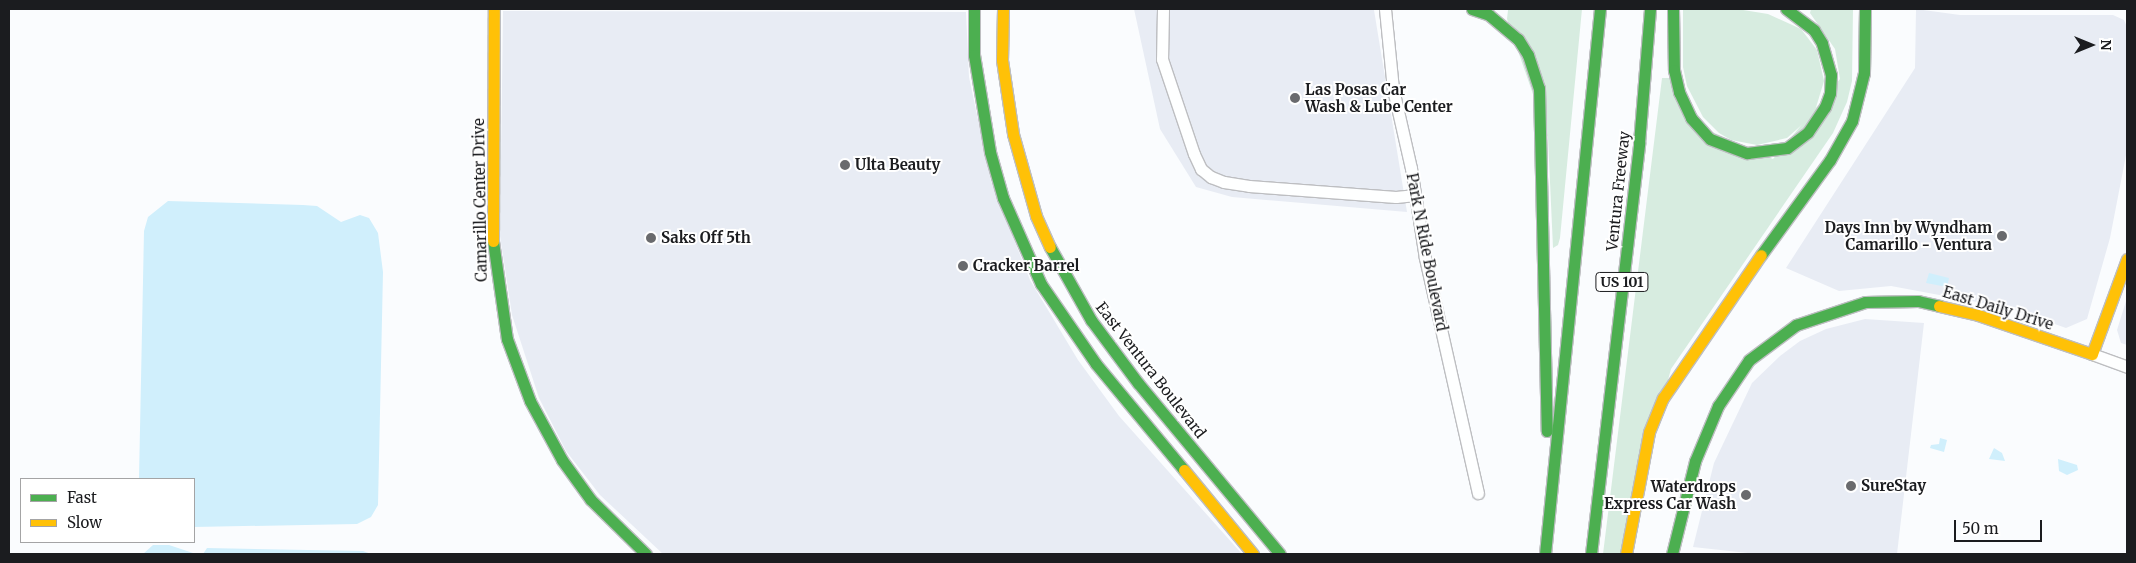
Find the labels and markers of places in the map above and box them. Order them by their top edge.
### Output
place label: Las Posas Car Wash & Lube Center [1305,80,1453,115]
marker: Las Posas Car Wash & Lube Center [1289,92,1301,104]
place label: Ulta Beauty [855,156,940,174]
marker: Ulta Beauty [839,159,851,171]
place label: Days Inn by Wyndham Camarillo - Ventura [1824,218,1992,253]
place label: Saks Off 5th [661,229,751,247]
marker: Days Inn by Wyndham Camarillo - Ventura [1996,230,2008,242]
marker: Saks Off 5th [645,232,657,244]
place label: Cracker Barrel [973,257,1079,275]
marker: Cracker Barrel [957,260,969,272]
place label: Waterdrops Express Car Wash [1604,477,1736,512]
place label: SureStay [1861,477,1926,495]
marker: SureStay [1845,480,1857,492]
marker: Waterdrops Express Car Wash [1740,489,1752,501]

